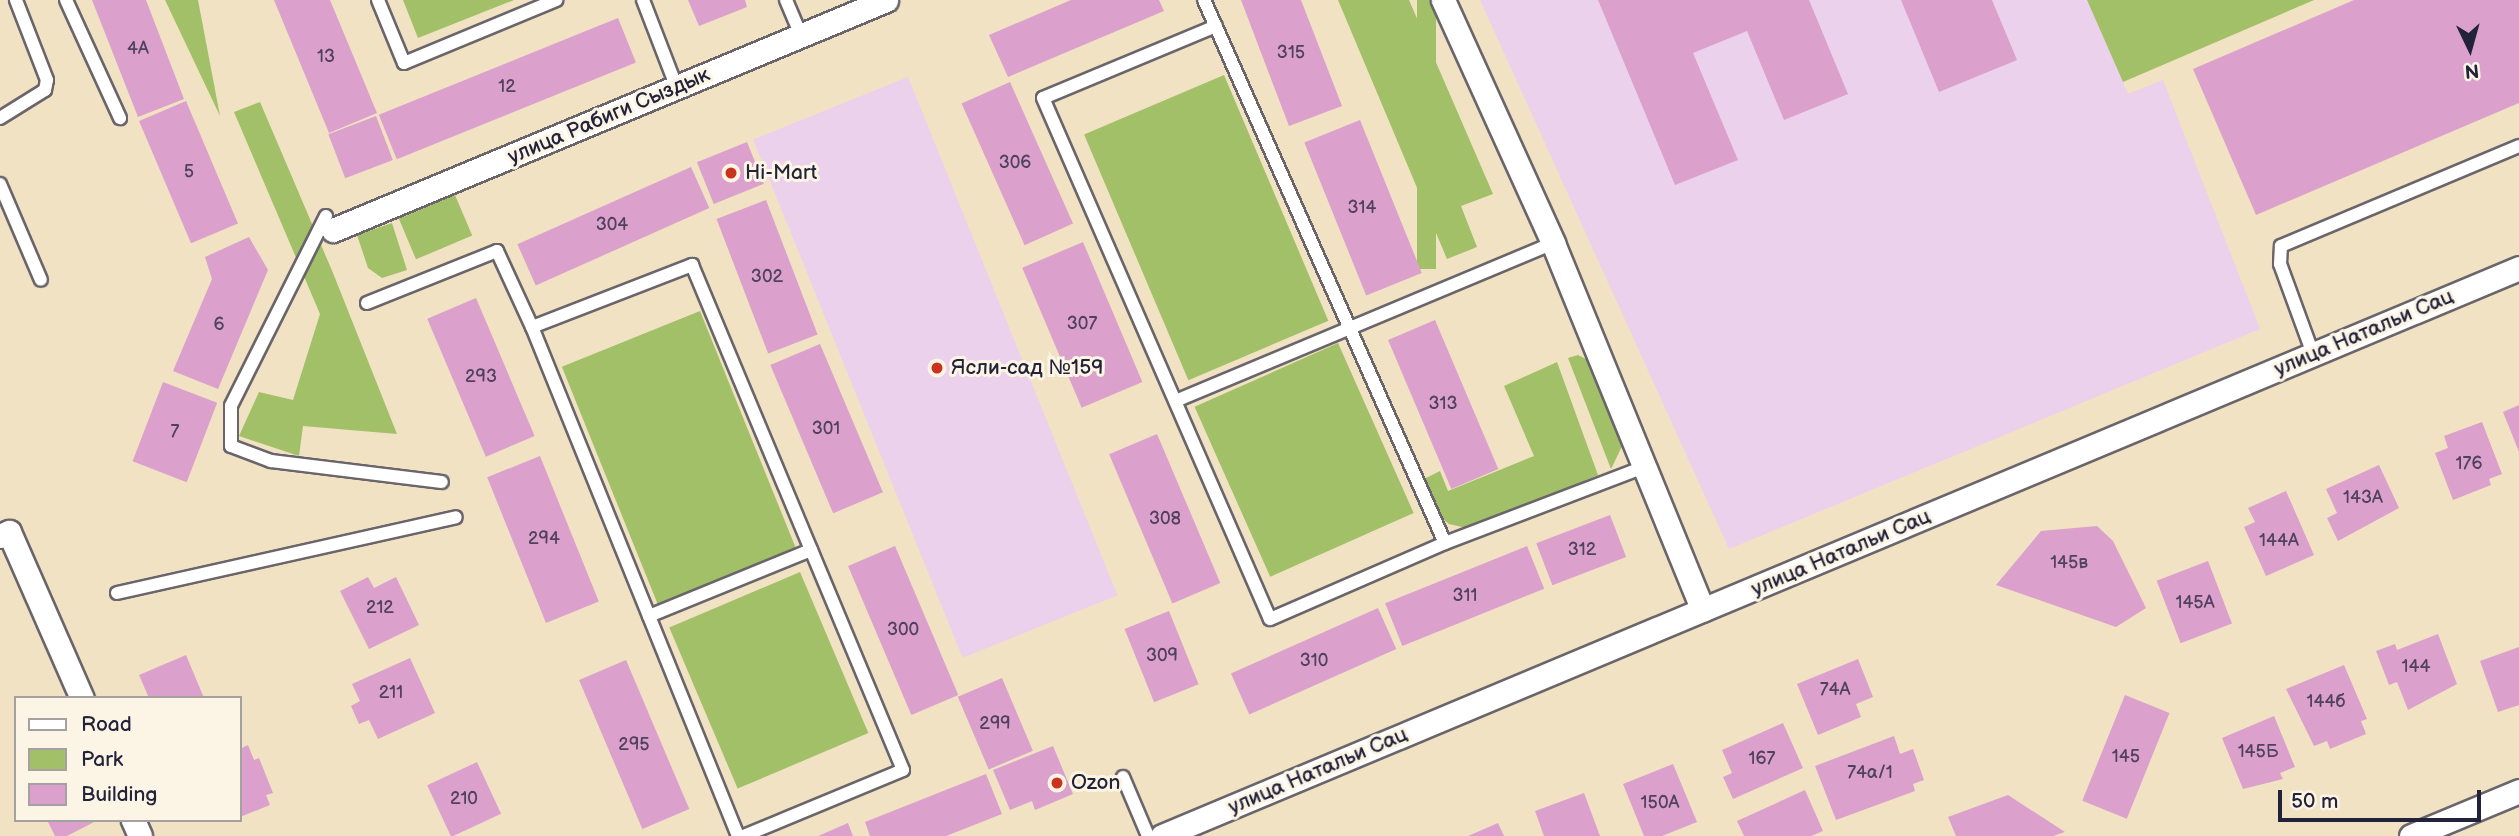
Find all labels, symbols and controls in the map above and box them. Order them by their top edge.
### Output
north arrow [2435,14,2505,84]
house number: 4А [127,38,149,60]
house number: 315 [1277,42,1305,64]
house number: 13 [317,46,335,68]
text: N [2464,58,2480,82]
street label: улица Рабиги Сыздык [504,62,714,170]
house number: 12 [498,76,516,98]
house number: 306 [999,152,1031,174]
place label: Hi-Mart [745,160,817,186]
house number: 5 [184,161,194,183]
marker: Hi-Mart [723,165,739,181]
house number: 314 [1347,197,1377,219]
house number: 304 [596,214,628,236]
house number: 302 [751,266,783,288]
street label: улица Натальи Сац [2271,284,2457,382]
house number: 307 [1067,313,1097,335]
house number: 6 [214,314,224,336]
place label: Ясли-сад №159 [951,355,1103,381]
marker: Ясли-сад №159 [929,360,945,376]
house number: 293 [465,366,497,388]
house number: 313 [1428,393,1458,415]
house number: 301 [812,418,840,440]
house number: 7 [171,421,179,443]
house number: 176 [2456,453,2482,475]
house number: 143А [2343,487,2383,509]
street label: улица Натальи Сац [1748,504,1934,602]
house number: 308 [1149,508,1181,530]
house number: 294 [528,528,560,550]
house number: 144А [2259,530,2299,552]
house number: 312 [1568,539,1596,561]
house number: 145в [2050,552,2088,574]
house number: 311 [1452,585,1478,607]
house number: 145А [2175,592,2215,614]
house number: 212 [366,597,394,619]
house number: 300 [887,619,919,641]
house number: 309 [1146,645,1178,667]
house number: 310 [1300,650,1328,672]
house number: 144 [2402,656,2430,678]
house number: 74А [1820,679,1850,701]
house number: 211 [379,682,403,704]
house number: 144б [2307,691,2345,713]
legend [14,696,242,822]
text: Road [81,712,132,737]
house number: 299 [979,713,1011,735]
street label: улица Натальи Сац [1225,722,1411,820]
house number: 295 [618,734,650,756]
house number: 145Б [2238,741,2278,763]
house number: 145 [2112,746,2140,768]
text: Park [81,747,123,772]
house number: 167 [1749,748,1775,770]
house number: 74а/1 [1847,762,1893,784]
place label: Ozon [1071,770,1120,796]
marker: Ozon [1049,775,1065,791]
scale bar [2281,776,2484,820]
text: Building [81,782,157,807]
house number: 210 [450,788,478,810]
text: 50 m [2291,789,2338,814]
house number: 150А [1641,792,1679,814]

